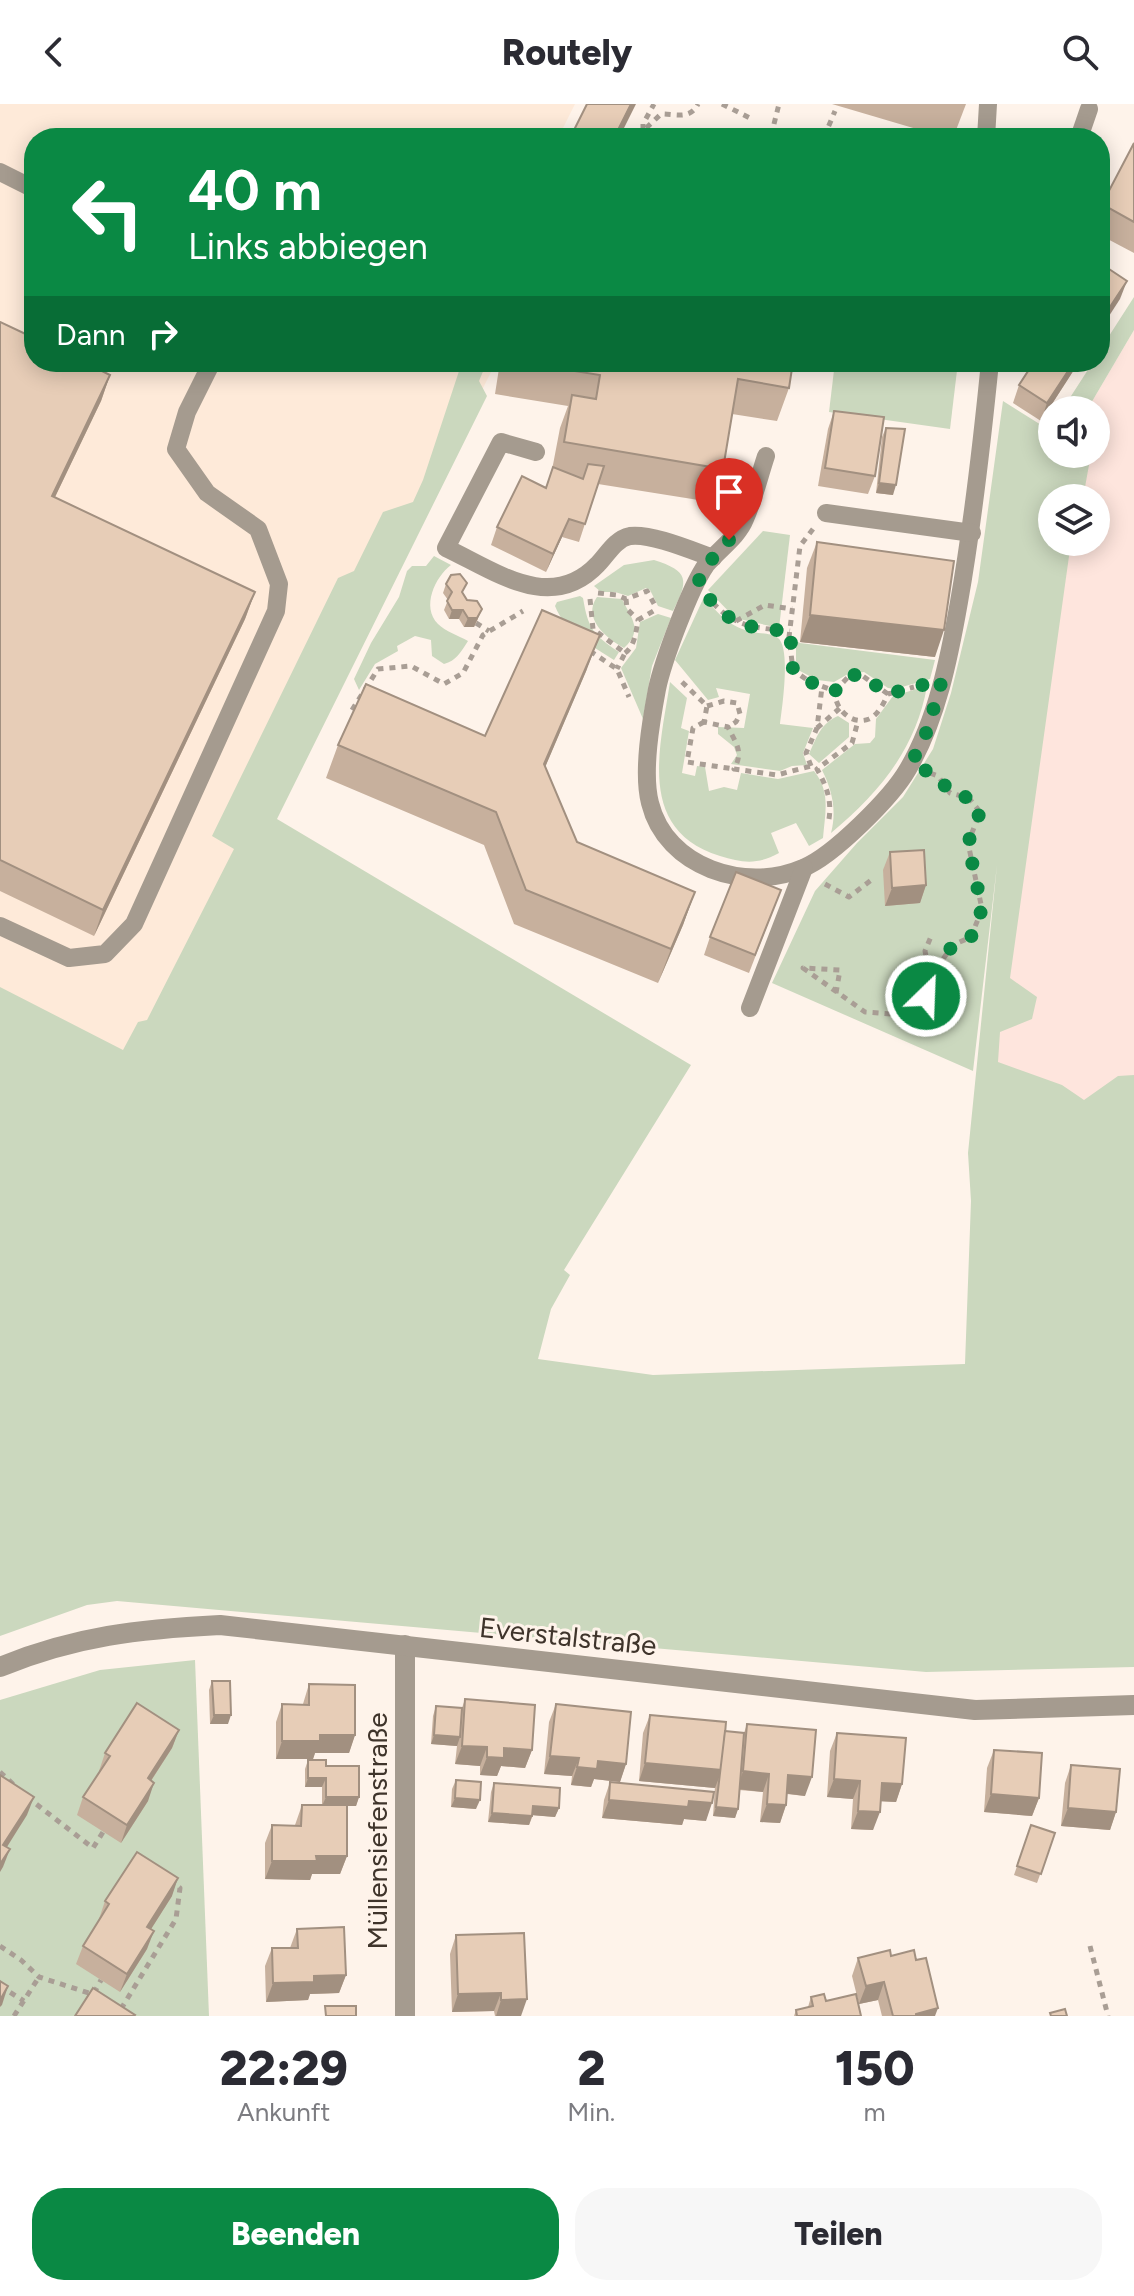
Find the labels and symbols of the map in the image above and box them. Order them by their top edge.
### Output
pin [695,458,763,540]
position arrow [884,954,968,1038]
street label: Everstalstraße [478,1610,658,1662]
street label: Müllensiefenstraße [360,1713,394,1949]

